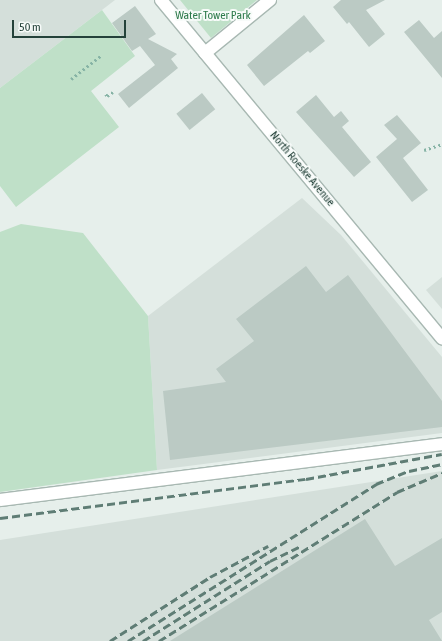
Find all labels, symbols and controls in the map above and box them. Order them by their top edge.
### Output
park label: Water Tower Park [175,9,251,23]
scale bar [14,12,128,38]
text: 50 m [19,20,41,34]
street label: North Roeske Avenue [266,128,338,210]

